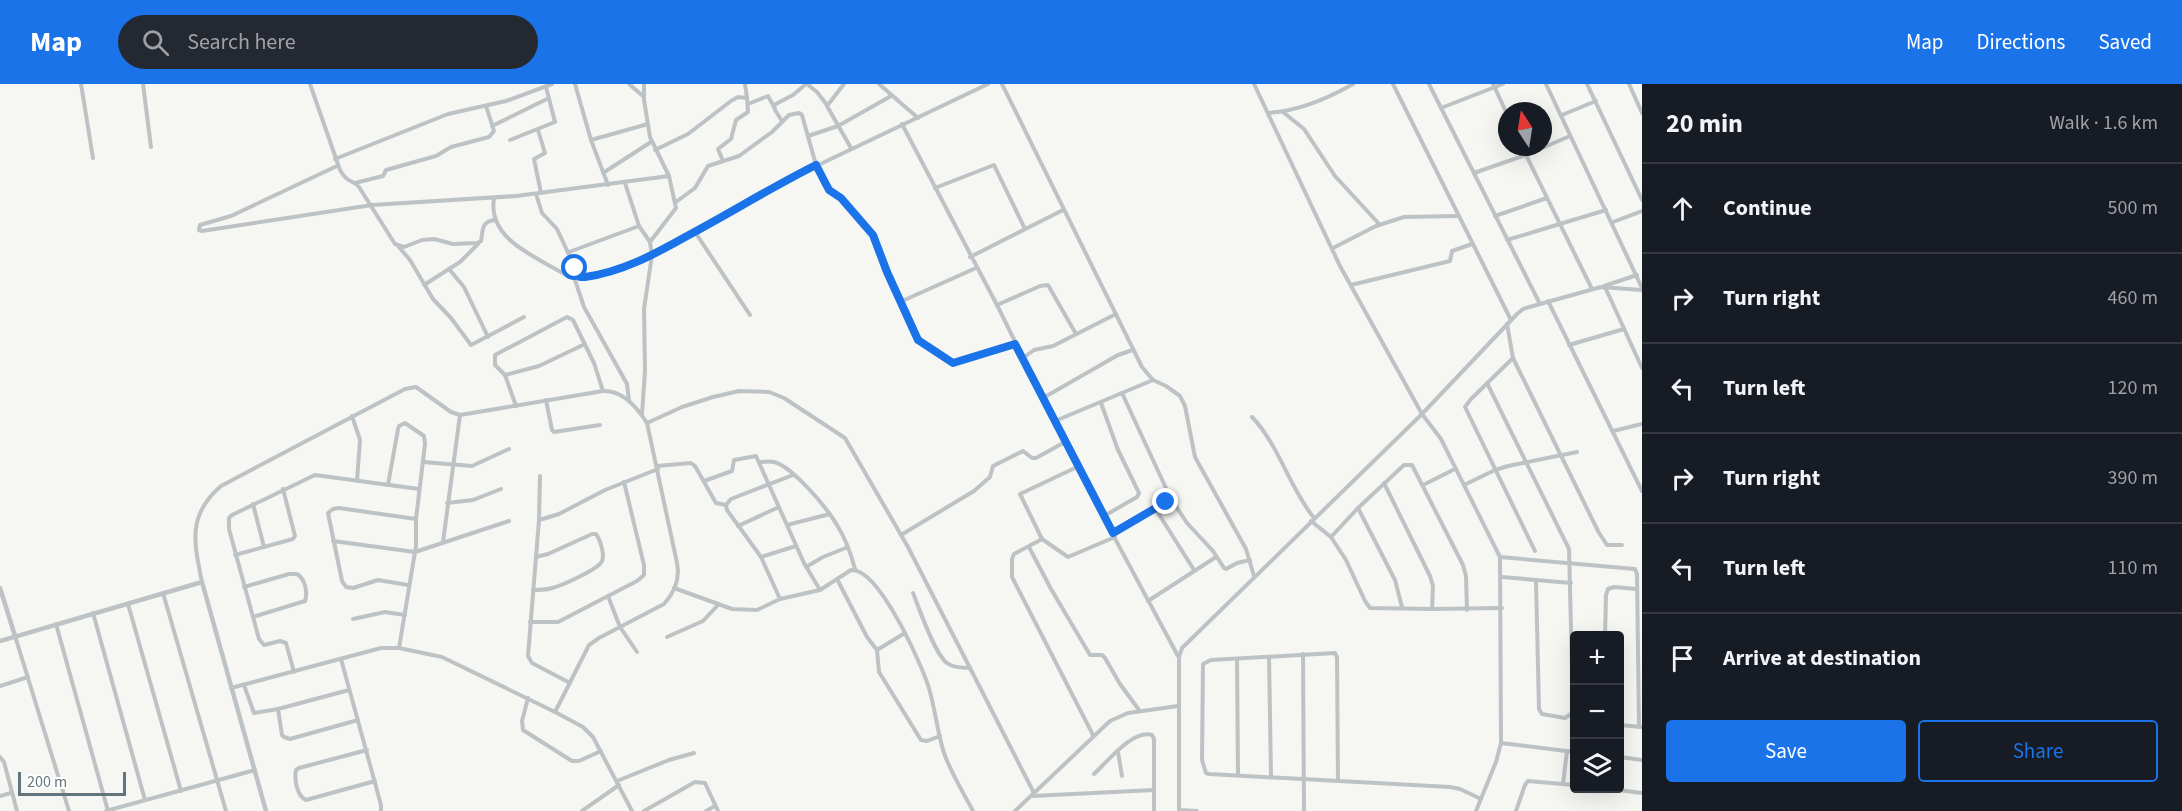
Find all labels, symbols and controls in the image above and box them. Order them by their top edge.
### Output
search box [118,15,538,69]
text: Map [30,22,82,62]
icon: search [139,26,172,59]
text: Search here [187,26,296,58]
text: Map [1906,27,1944,57]
text: Directions [1977,27,2065,57]
text: Saved [2098,27,2152,57]
north arrow [1498,102,1552,156]
text: 20 min [1666,105,1743,142]
text: Walk · 1.6 km [2049,109,2158,137]
icon: ahead [1666,192,1699,225]
text: Continue [1723,192,1812,224]
text: 500 m [2108,194,2158,222]
route start [561,254,587,280]
icon: right [1666,282,1699,315]
text: Turn right [1723,282,1820,314]
text: 460 m [2108,284,2158,312]
icon: left [1666,372,1699,405]
text: Turn left [1723,372,1805,404]
text: 120 m [2108,374,2158,402]
icon: right [1666,462,1699,495]
text: Turn right [1723,462,1820,494]
text: 390 m [2108,464,2158,492]
route end [1152,488,1178,514]
icon: left [1666,552,1699,585]
text: Turn left [1723,552,1805,584]
text: 110 m [2108,554,2158,582]
map controls [1570,631,1624,793]
button: + [1570,631,1624,685]
icon: arrive [1666,642,1699,675]
text: Arrive at destination [1723,642,1921,674]
button: − [1570,685,1624,739]
button: Save [1666,720,1906,782]
button: Share [1918,720,2158,782]
button: layers [1570,739,1624,793]
scale bar [18,769,126,796]
text: 200 m [27,771,67,793]

